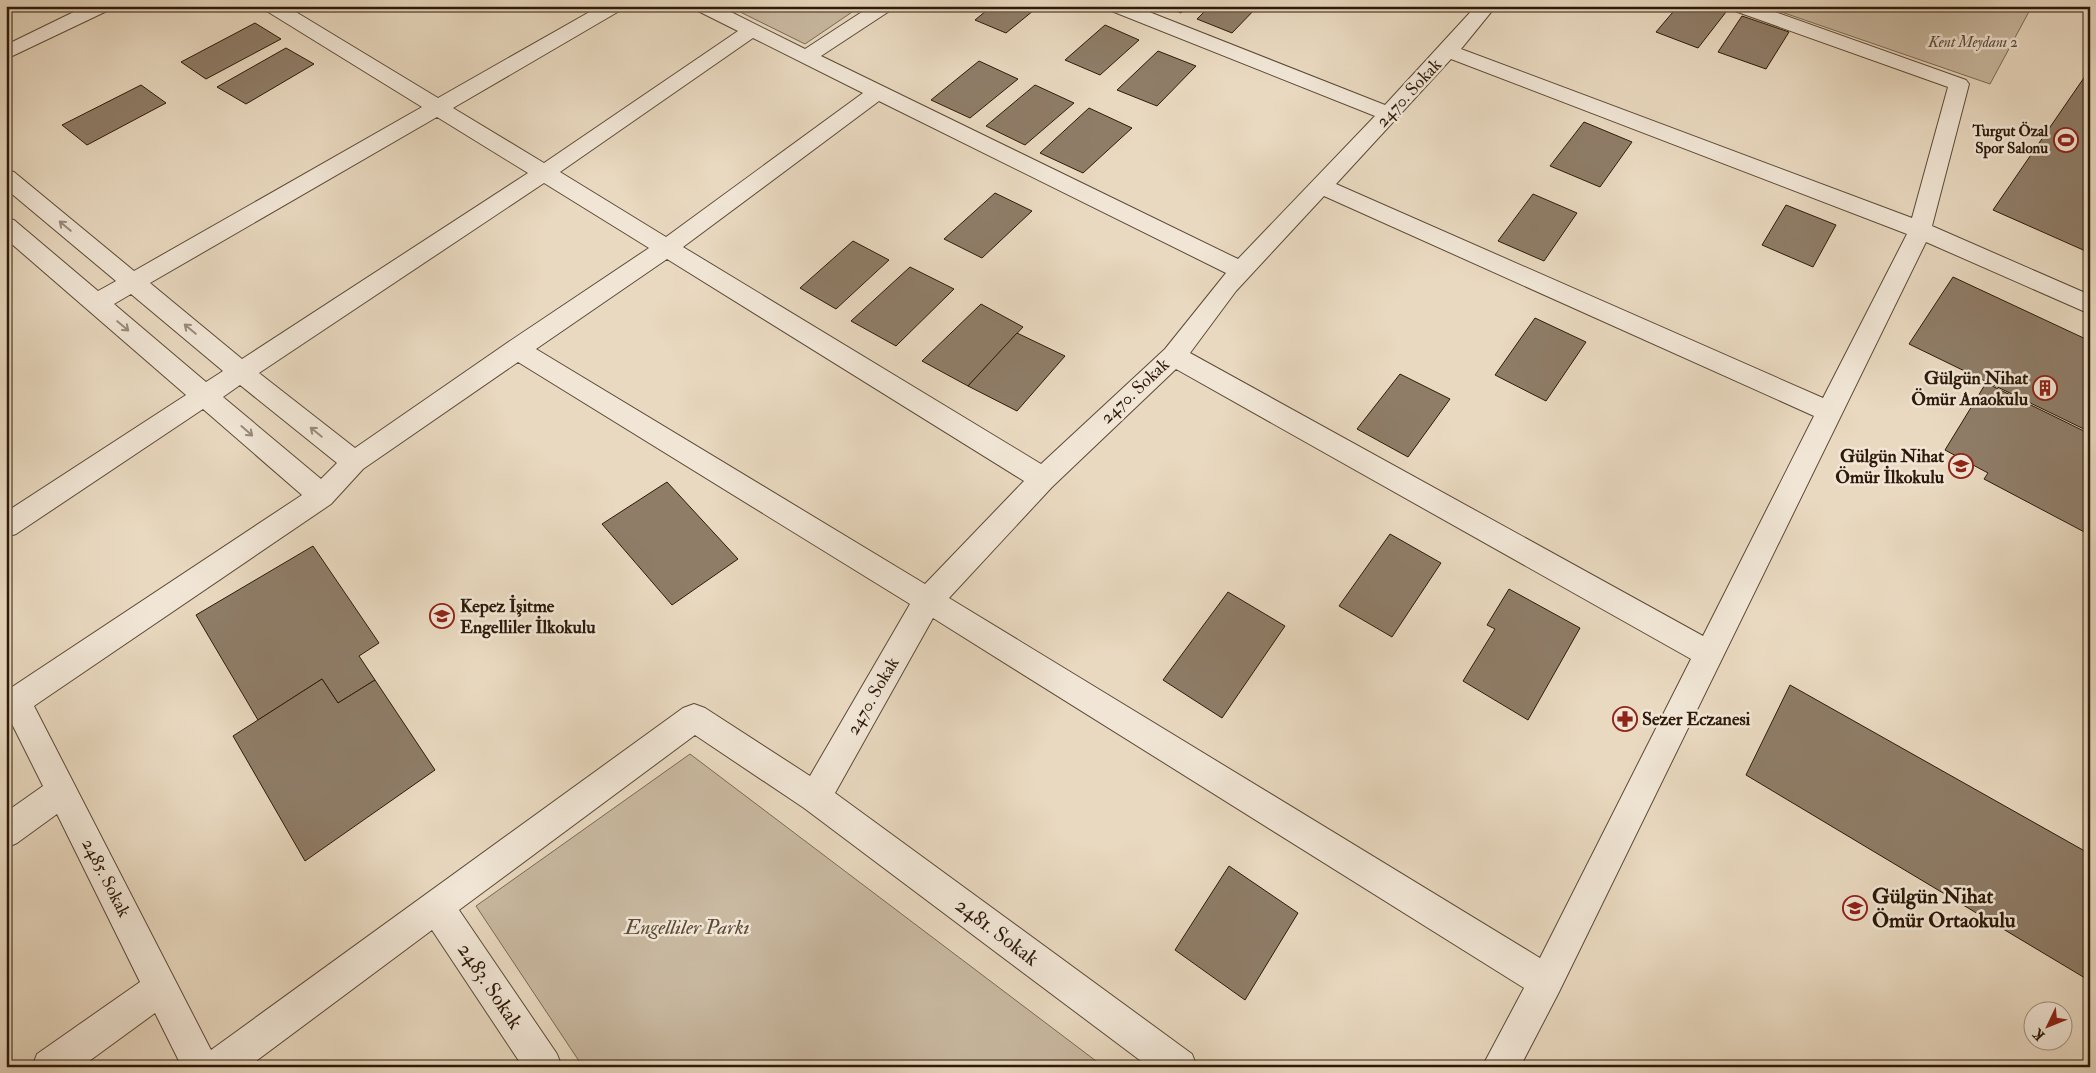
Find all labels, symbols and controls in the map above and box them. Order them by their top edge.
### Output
park label: Kent Meydanı 2 [1927,33,2018,52]
street label: 2470. Sokak [1371,53,1447,132]
place label: Turgut Özal Spor Salonu [1971,121,2048,159]
sports icon: Turgut Özal Spor Salonu [2053,127,2079,153]
one-way arrow [58,220,71,231]
one-way arrow [116,320,129,331]
one-way arrow [184,324,197,335]
street label: 2470. Sokak [1096,353,1175,429]
place label: Gülgün Nihat Ömür Anaokulu [1911,367,2029,411]
building icon: Gülgün Nihat Ömür Anaokulu [2032,375,2058,401]
one-way arrow [240,426,253,437]
one-way arrow [310,426,323,437]
place label: Gülgün Nihat Ömür İlkokulu [1835,445,1945,489]
school or university icon: Gülgün Nihat Ömür İlkokulu [1948,453,1974,479]
place label: Kepez İşitme Engelliler İlkokulu [460,594,596,639]
school or university icon: Kepez İşitme Engelliler İlkokulu [429,603,455,629]
street label: 2470. Sokak [841,653,905,739]
pharmacy icon: Sezer Eczanesi [1612,706,1638,732]
place label: Sezer Eczanesi [1642,708,1751,731]
street label: 2485. Sokak [76,835,136,922]
place label: Gülgün Nihat Ömür Ortaokulu [1872,883,2016,934]
street label: 2481. Sokak [950,892,1044,972]
school or university icon: Gülgün Nihat Ömür Ortaokulu [1842,895,1868,921]
park label: Engelliler Parkı [623,914,750,941]
street label: 2483. Sokak [451,938,529,1034]
north arrow [2024,1000,2074,1050]
text: K [2028,1024,2048,1044]

